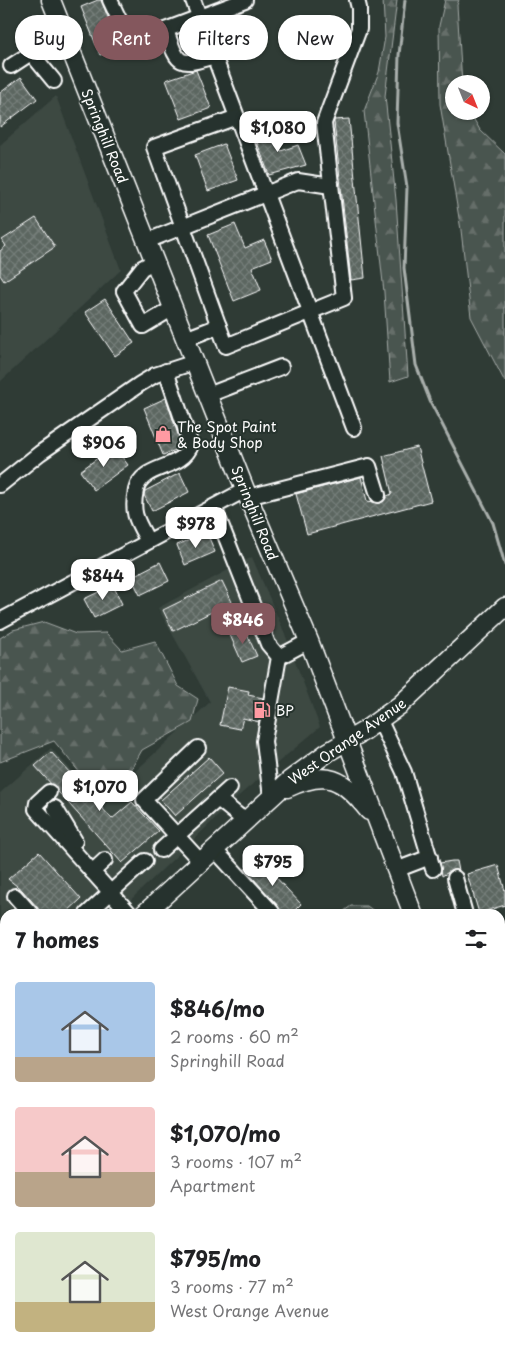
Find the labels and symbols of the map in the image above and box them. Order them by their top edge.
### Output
north arrow [445,75,490,120]
street label: Springhill Road [76,85,134,187]
pin: $1,080 [237,110,319,153]
place label: The Spot Paint & Body Shop [177,416,277,453]
shop icon: The Spot Paint & Body Shop [153,424,173,444]
pin: $906 [74,426,134,468]
street label: Springhill Road [226,462,284,564]
pin: $978 [166,506,226,549]
pin: $844 [73,558,133,601]
pin: $846 [213,602,273,645]
street label: West Orange Avenue [284,692,410,790]
fuel station icon: BP [252,700,272,720]
place label: BP [276,700,294,721]
pin: $1,070 [59,770,141,812]
pin: $795 [243,844,303,887]

